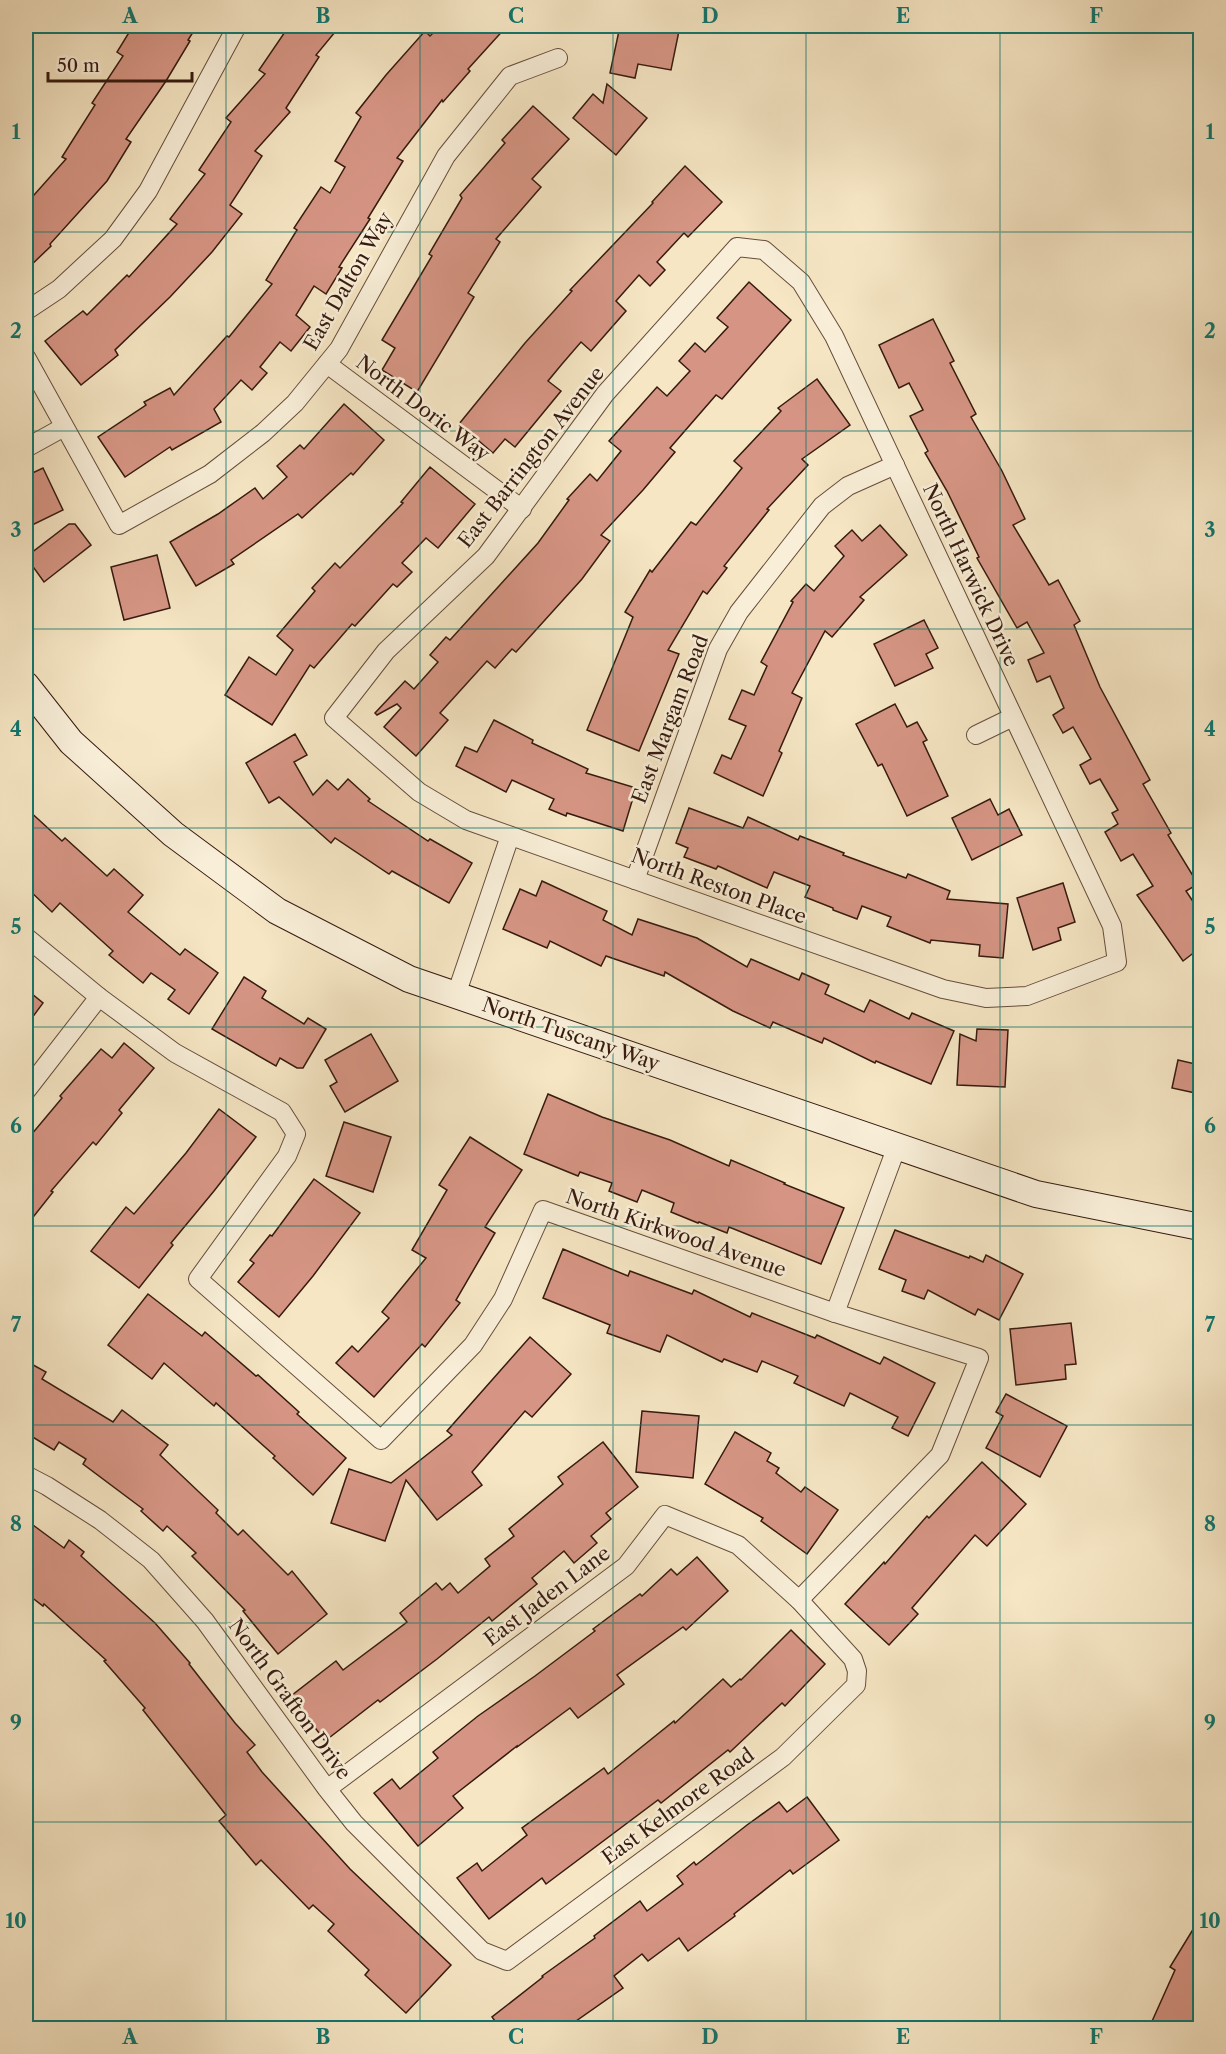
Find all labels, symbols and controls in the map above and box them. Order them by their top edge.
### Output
text: A [121,4,138,28]
text: B [316,4,331,28]
text: C [508,4,524,28]
text: D [701,4,719,28]
text: E [896,4,910,28]
text: F [1089,4,1103,28]
scale bar [48,45,192,83]
text: 50 m [57,55,100,77]
text: 1 [12,120,21,144]
text: 1 [1206,120,1215,144]
street label: East Dalton Way [299,207,398,354]
text: 2 [10,319,22,343]
text: 2 [1204,319,1216,343]
street label: North Doric Way [352,350,495,467]
street label: East Barrington Avenue [453,362,609,552]
street label: North Harwick Drive [918,480,1024,670]
text: 3 [10,518,22,542]
text: 3 [1204,518,1216,542]
street label: East Margam Road [627,631,713,807]
text: 4 [10,717,22,741]
text: 4 [1204,717,1216,741]
street label: North Reston Place [628,843,810,929]
text: 5 [10,915,22,939]
text: 5 [1204,915,1216,939]
street label: North Tuscany Way [479,992,664,1076]
text: 6 [10,1114,22,1138]
text: 6 [1204,1114,1216,1138]
street label: North Kirkwood Avenue [563,1184,789,1282]
text: 7 [11,1313,22,1337]
text: 7 [1205,1313,1216,1337]
text: 8 [10,1512,22,1536]
text: 8 [1204,1512,1216,1536]
street label: East Jaden Lane [479,1541,615,1651]
street label: North Grafton Drive [224,1614,356,1784]
text: 9 [10,1711,22,1735]
text: 9 [1204,1711,1216,1735]
street label: East Kelmore Road [597,1743,759,1869]
text: 10 [5,1909,27,1933]
text: 10 [1199,1909,1221,1933]
text: A [121,2025,138,2049]
text: B [316,2025,331,2049]
text: C [508,2025,524,2049]
text: D [701,2025,719,2049]
text: E [896,2025,910,2049]
text: F [1089,2025,1103,2049]

